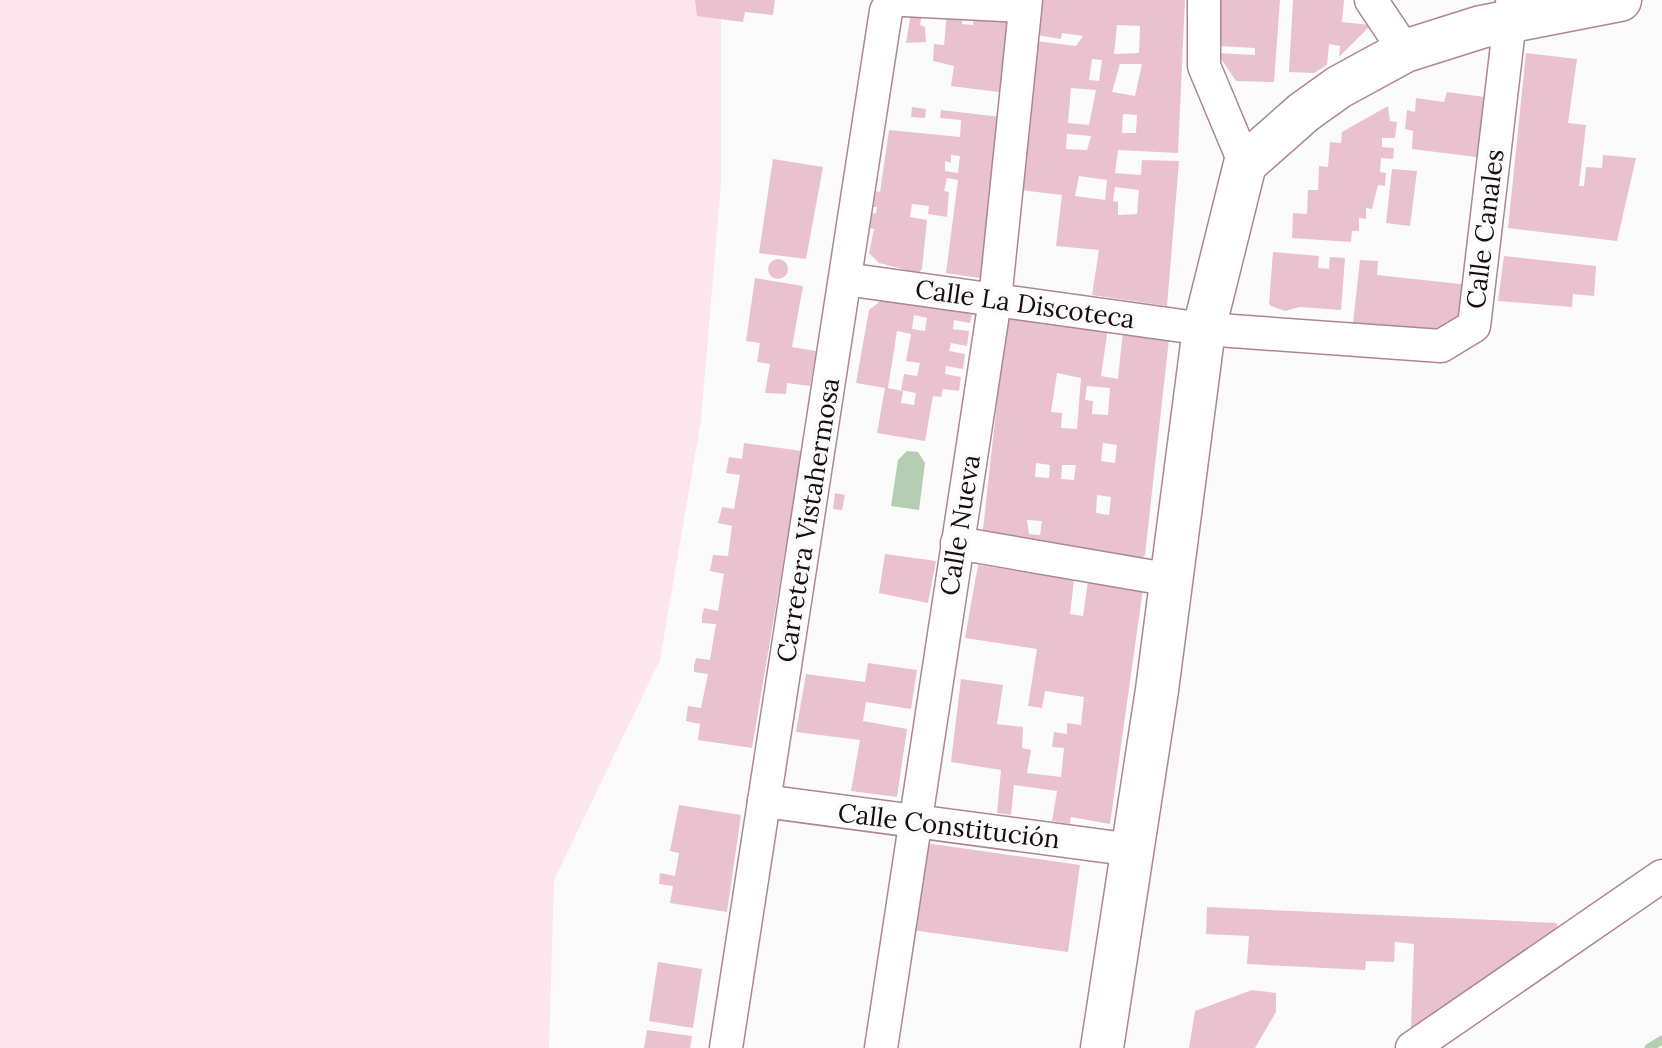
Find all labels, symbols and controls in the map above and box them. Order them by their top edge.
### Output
street label: Calle Canales [1458,147,1511,311]
street label: Calle La Discoteca [913,272,1137,335]
street label: Carretera Vistahermosa [769,375,846,665]
street label: Calle Nueva [932,452,987,598]
street label: Calle Constitución [836,796,1062,855]

